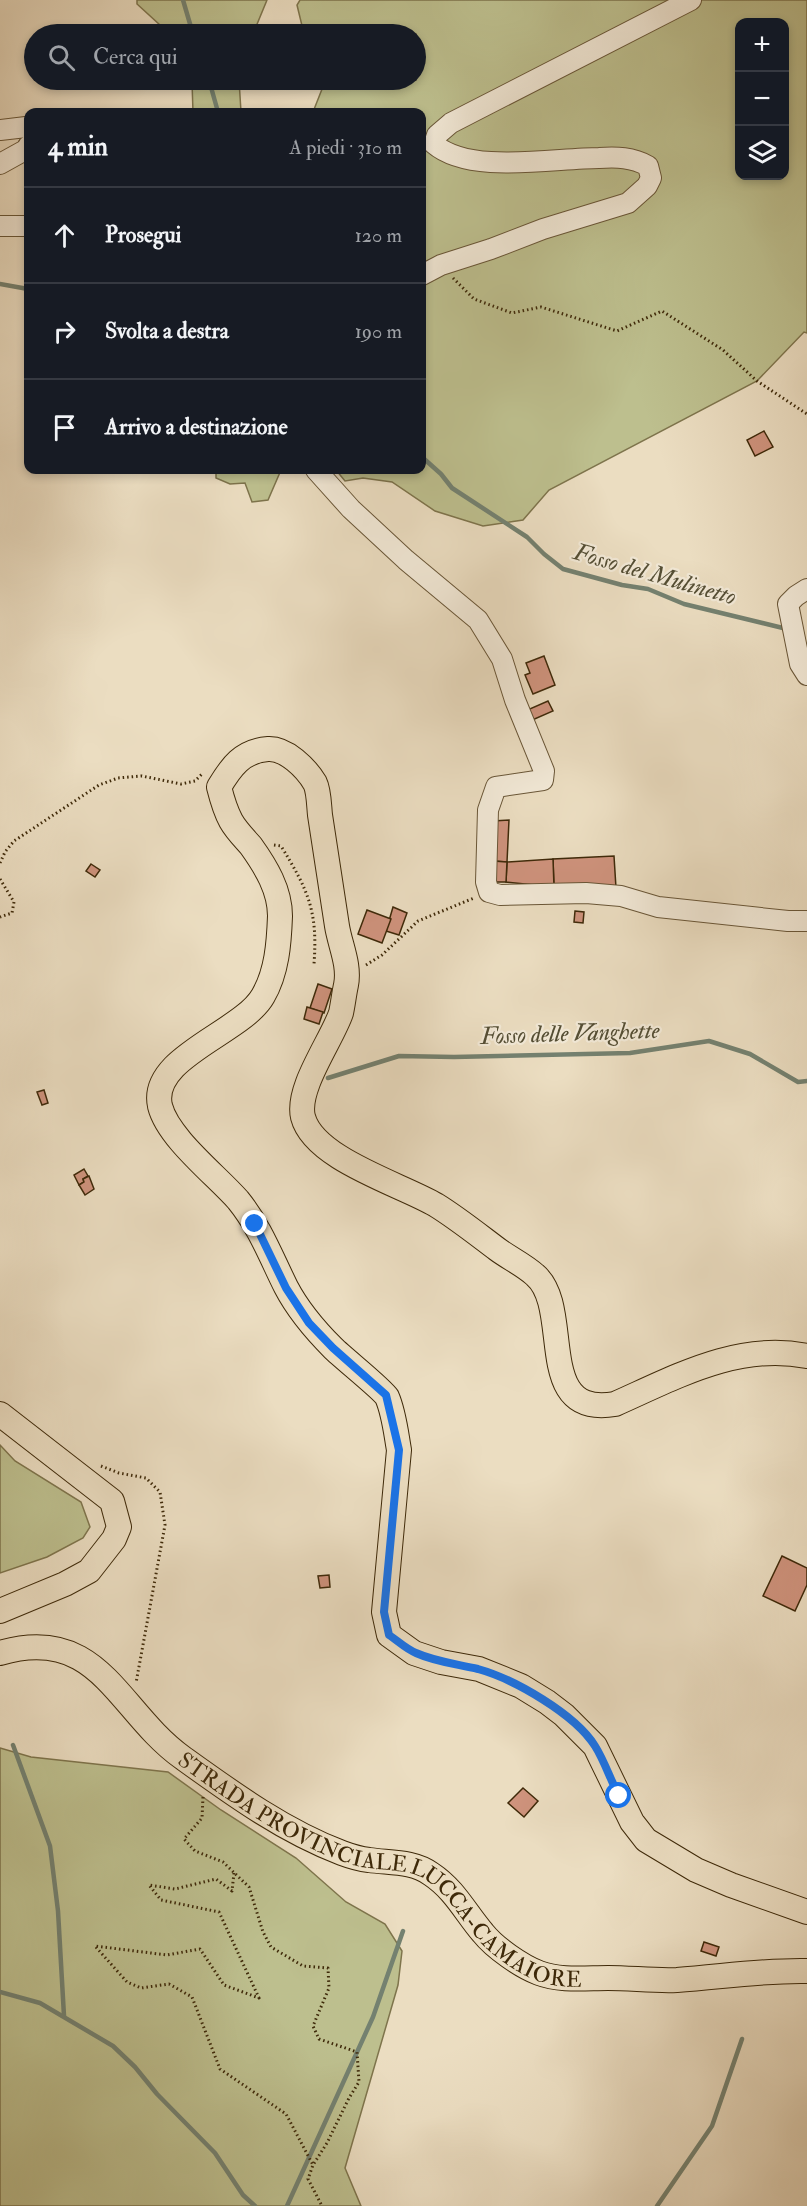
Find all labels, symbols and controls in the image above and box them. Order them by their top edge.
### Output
map controls [735,18,789,180]
button: + [735,18,789,72]
search box [24,24,426,90]
icon: search [45,41,78,74]
text: Cerca qui [93,43,178,71]
button: − [735,72,789,126]
button: layers [735,126,789,180]
text: 4 min [48,131,108,163]
text: A piedi · 310 m [289,135,402,160]
icon: ahead [48,219,81,252]
text: Prosegui [105,221,181,249]
text: 120 m [355,223,402,248]
icon: right [48,315,81,348]
text: Svolta a destra [105,317,229,345]
text: 190 m [355,319,402,344]
icon: arrive [48,411,81,444]
text: Arrivo a destinazione [105,413,288,441]
water label: Fosso del Mulinetto [569,536,740,612]
water label: Fosso delle Vanghette [479,1015,661,1052]
route end [241,1210,267,1236]
street label: STRADA PROVINCIALE LUCCA-CAMAIORE [172,1746,582,1994]
route start [605,1782,631,1808]

